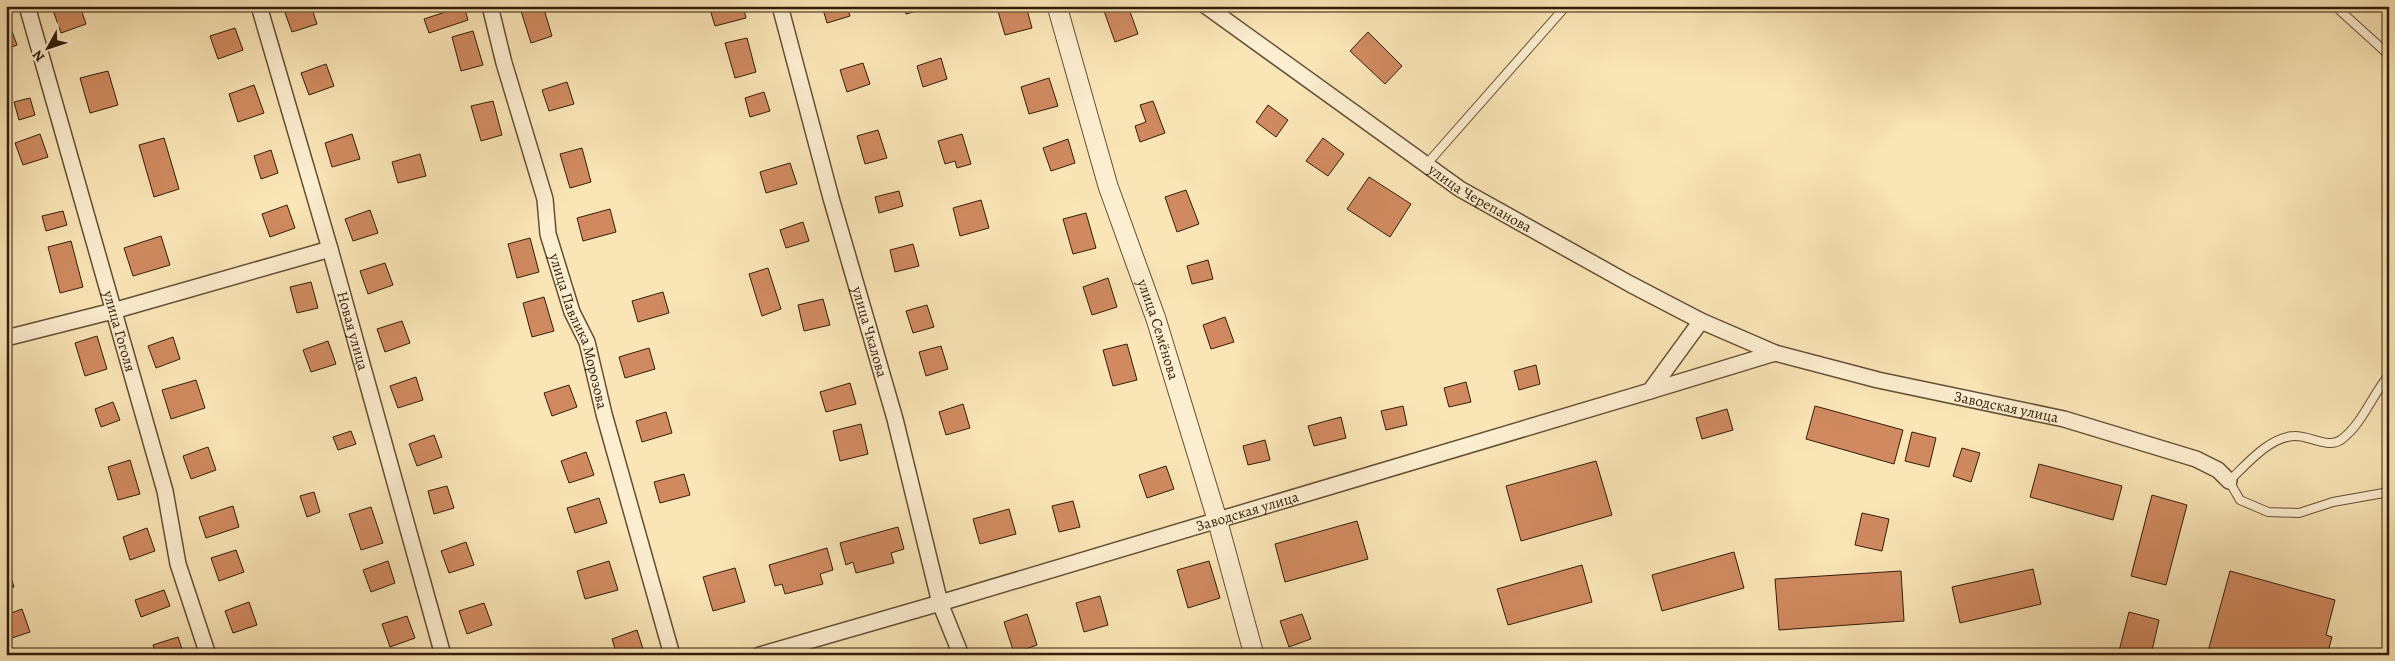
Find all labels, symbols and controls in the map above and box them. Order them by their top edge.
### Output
north arrow [22,22,72,72]
text: N [28,46,49,66]
street label: улица Черепанова [1424,159,1535,237]
street label: улица Павлика Морозова [544,250,612,411]
street label: улица Семёнова [1132,275,1184,382]
street label: улица Чкалова [847,283,892,380]
street label: улица Гоголя [98,287,141,374]
street label: Новая улица [332,289,373,373]
street label: Заводская улица [1952,386,2060,428]
street label: Заводская улица [1193,486,1301,536]

